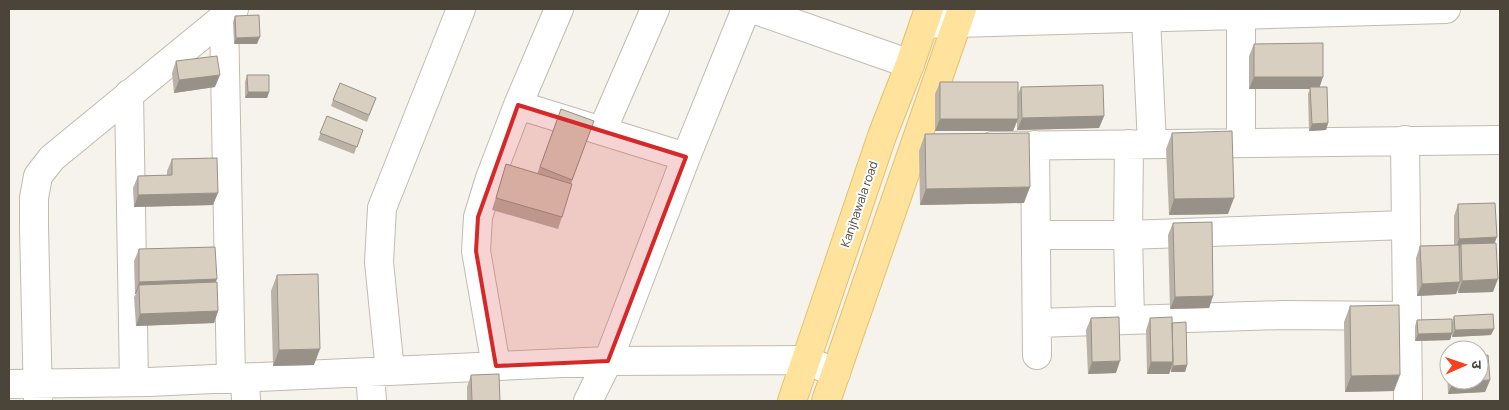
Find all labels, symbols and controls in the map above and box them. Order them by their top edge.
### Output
street label: Kanjhawala road [836,159,882,249]
north arrow [1439,340,1489,390]
text: उ [1468,360,1487,370]

